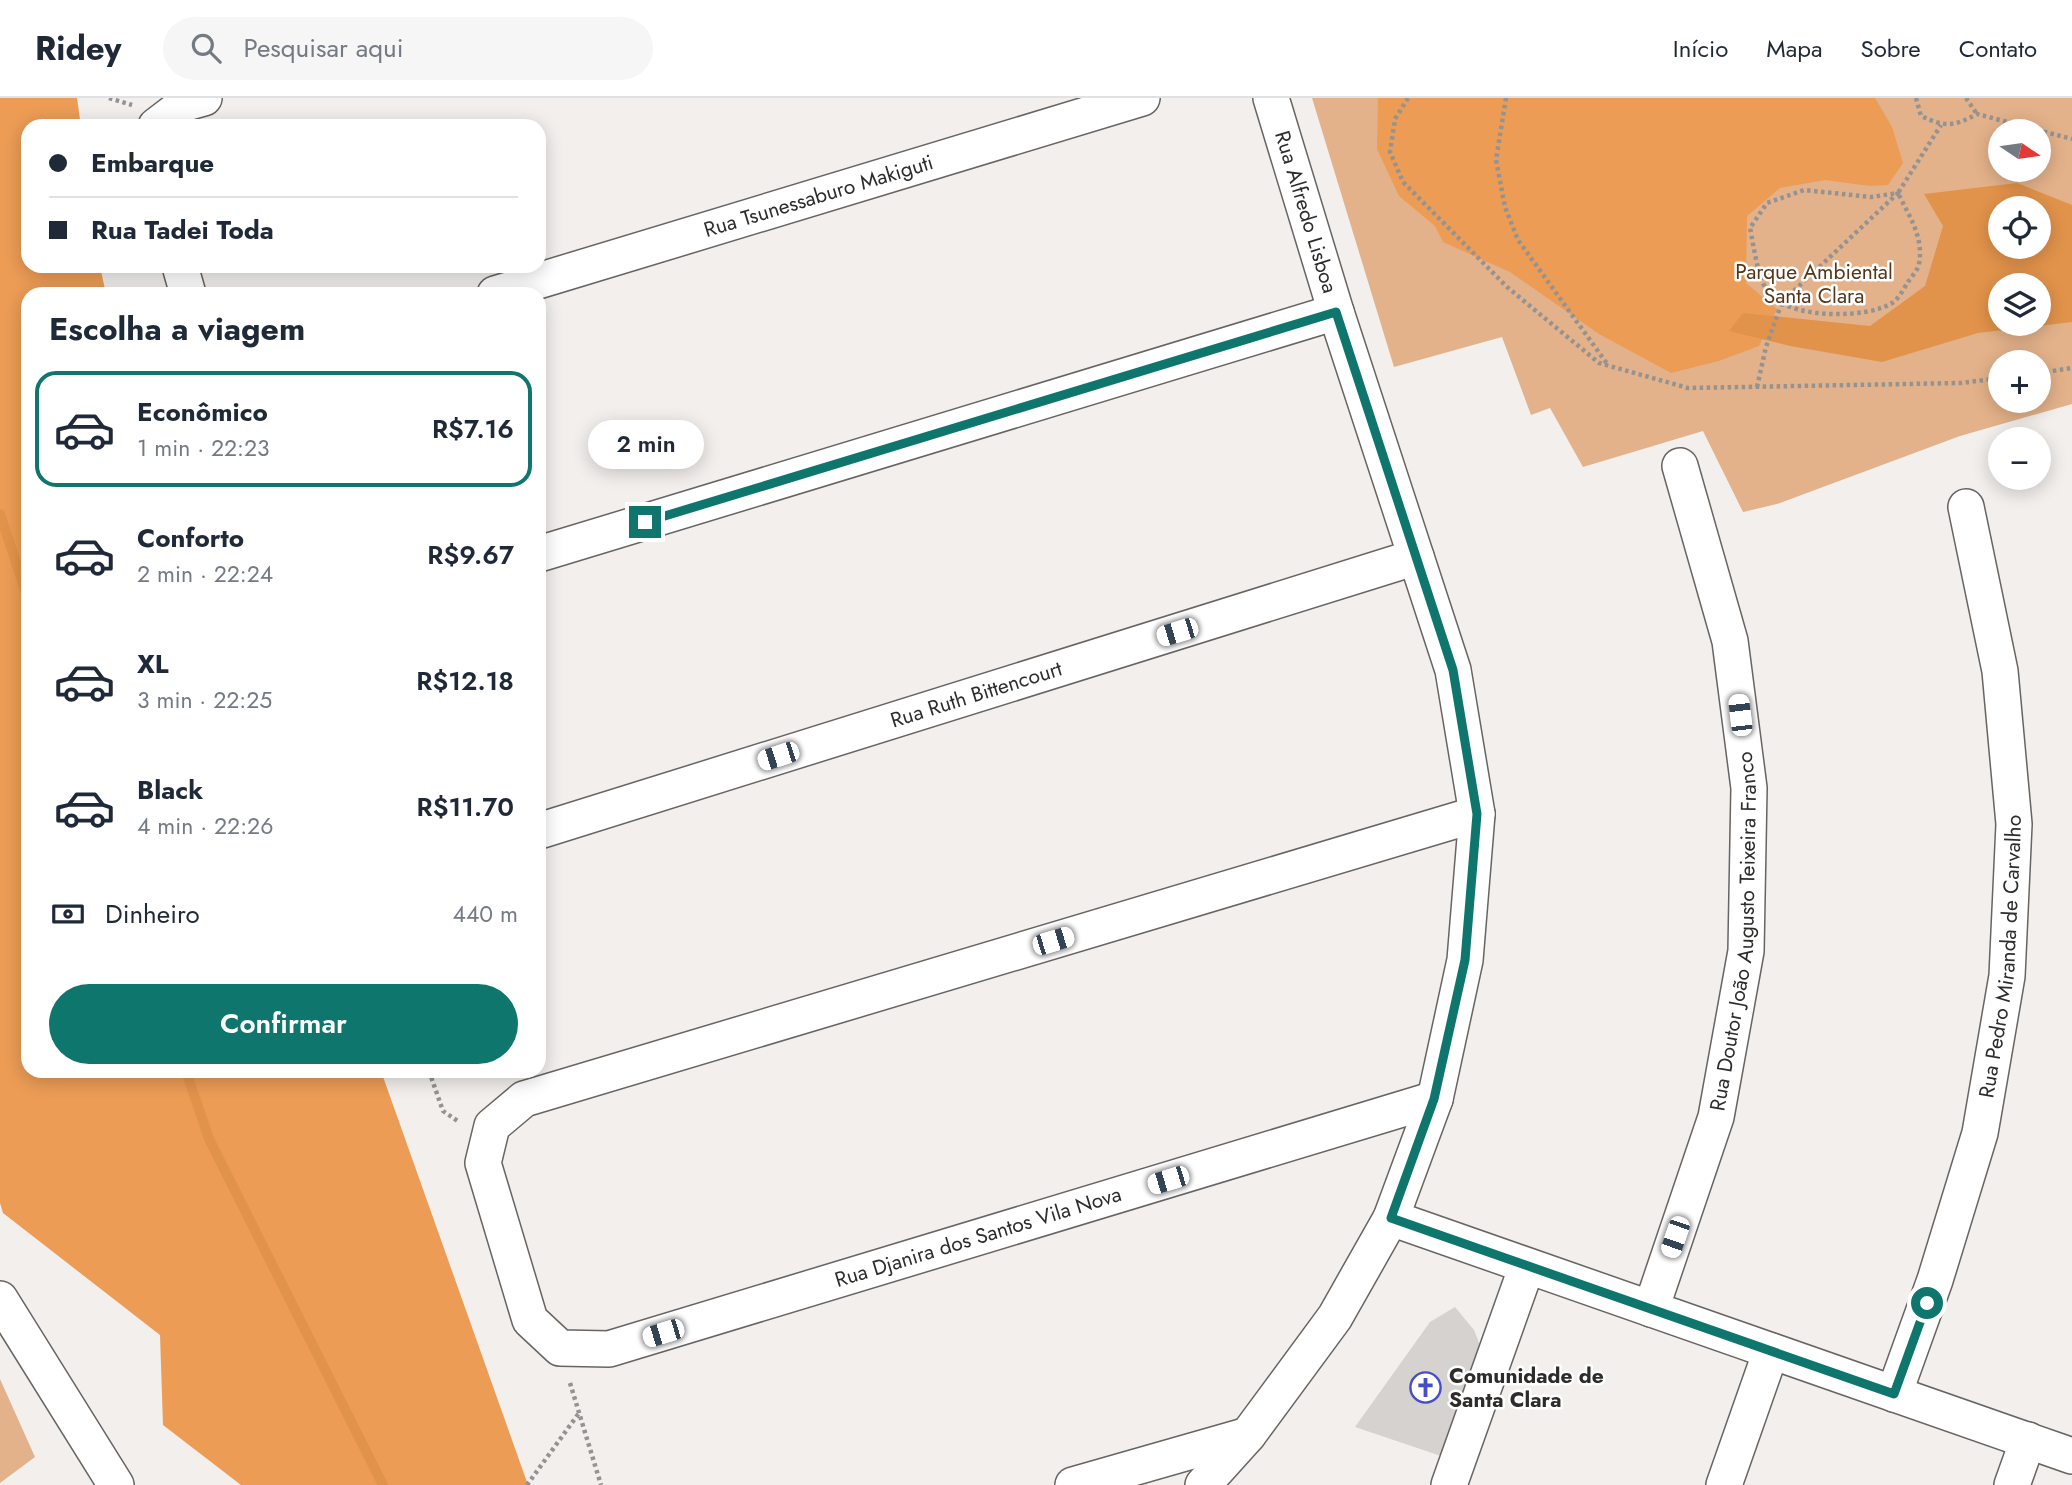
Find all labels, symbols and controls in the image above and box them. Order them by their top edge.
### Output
search box [163,17,653,80]
text: Ridey [35,25,121,72]
icon: search [187,29,225,67]
text: Pesquisar aqui [243,29,403,67]
text: Início [1673,31,1728,66]
text: Mapa [1766,31,1823,66]
text: Sobre [1861,31,1921,66]
text: Contato [1959,31,2037,66]
north arrow [1988,119,2051,182]
map controls [1988,119,2051,490]
street label: Rua Alfredo Lisboa [1267,127,1345,297]
text: Embarque [91,144,214,182]
street label: Rua Tsunessaburo Makiguti [700,147,937,245]
button: locate [1988,196,2051,259]
text: Rua Tadei Toda [91,211,274,249]
park label: Parque Ambiental Santa Clara [1735,257,1893,311]
button: layers [1988,273,2051,336]
text: Escolha a viagem [49,306,305,352]
button: + [1988,350,2051,413]
text: Econômico [137,393,268,431]
icon: car [53,398,116,461]
text: R$7.16 [432,410,514,448]
callout: 2 min [587,420,703,470]
text: 2 min [616,427,676,461]
button: − [1988,427,2051,490]
text: 1 min · 22:23 [137,431,270,465]
route end [629,506,661,538]
text: Conforto [137,519,244,557]
icon: car [53,524,116,587]
text: R$9.67 [427,536,514,574]
text: 2 min · 22:24 [137,557,273,591]
car [1154,616,1201,648]
text: XL [137,645,169,683]
icon: car [53,650,116,713]
street label: Rua Ruth Bittencourt [887,654,1066,735]
text: R$12.18 [416,662,514,700]
text: 3 min · 22:25 [137,683,272,717]
car [1728,693,1753,737]
car [755,740,802,772]
street label: Rua Doutor João Augusto Teixeira Franco [1702,750,1764,1113]
text: Black [137,771,203,809]
icon: car [53,776,116,839]
text: R$11.70 [417,788,514,826]
text: 4 min · 22:26 [137,809,273,843]
street label: Rua Pedro Miranda de Carvalho [1971,814,2029,1100]
icon: cash [49,895,87,933]
text: Dinheiro [105,895,200,933]
text: 440 m [453,897,518,931]
car [1030,925,1077,957]
button: Confirmar [49,984,518,1064]
car [1145,1164,1192,1196]
street label: Rua Djanira dos Santos Vila Nova [831,1179,1125,1295]
car [1659,1214,1692,1260]
route start [1911,1287,1943,1319]
car [640,1317,687,1349]
place label: Comunidade de Santa Clara [1449,1361,1604,1415]
church icon: Comunidade de Santa Clara [1409,1371,1443,1405]

